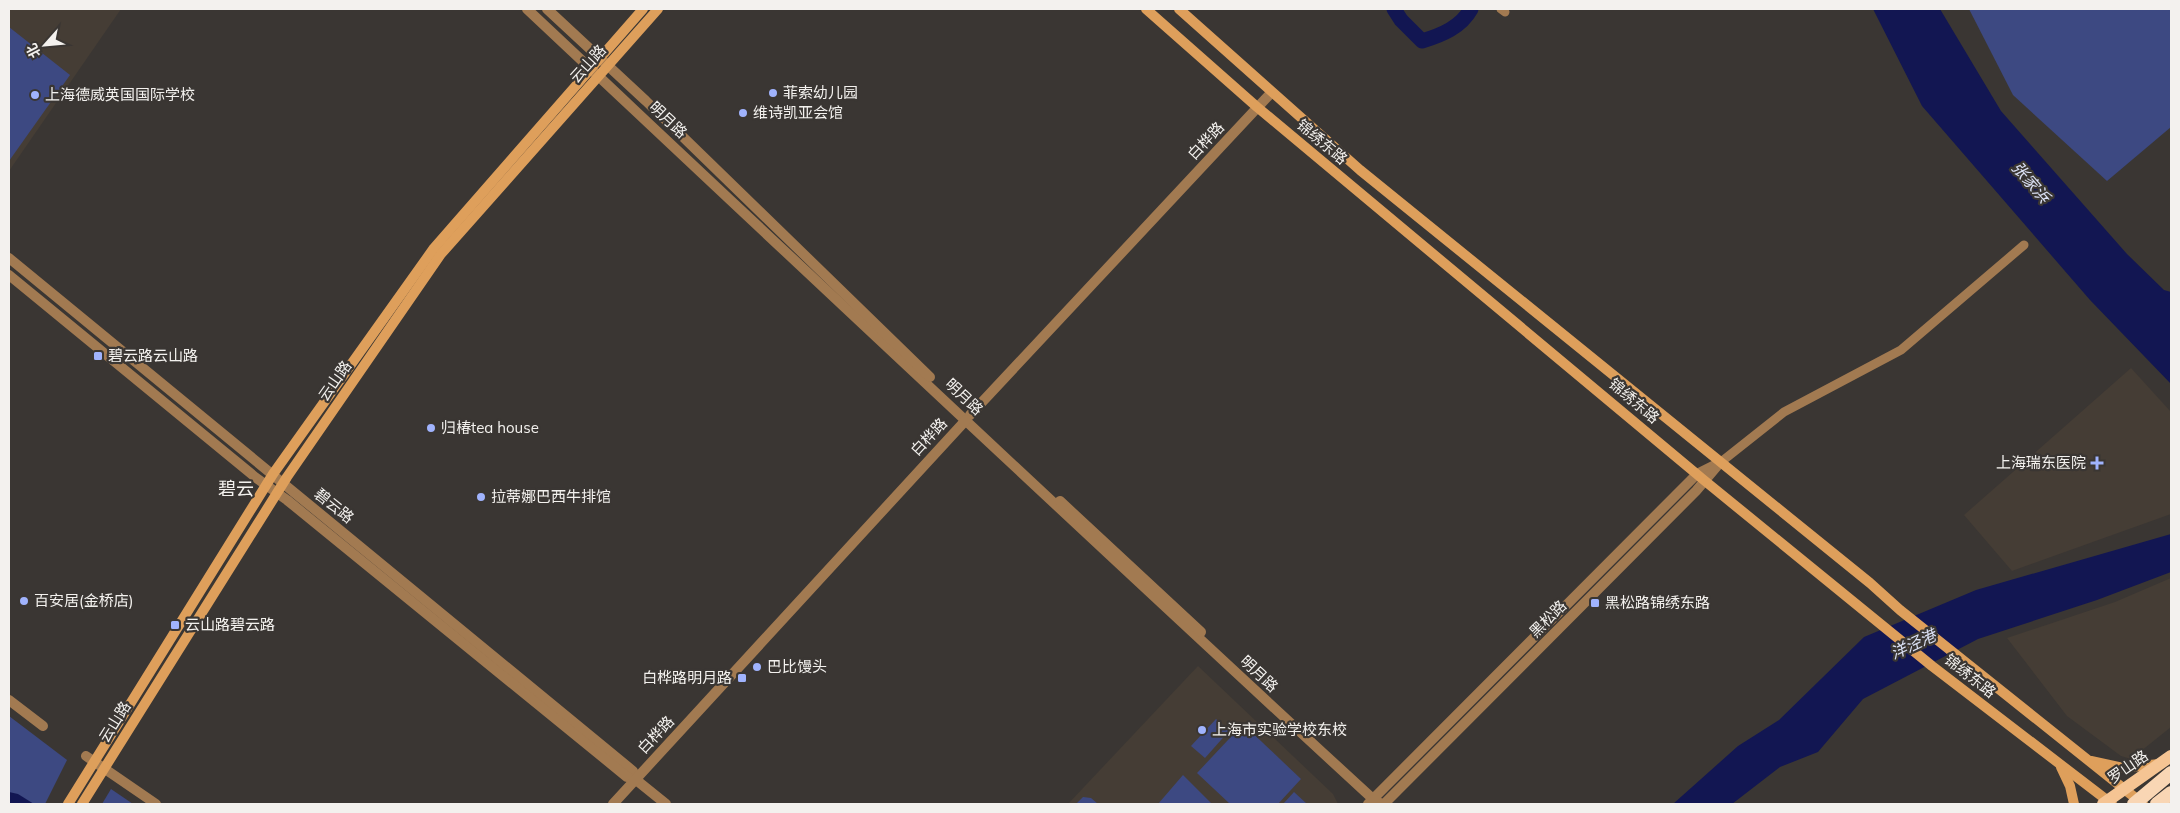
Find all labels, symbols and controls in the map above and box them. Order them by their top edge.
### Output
north arrow [20,20,70,70]
text: 北 [22,41,45,61]
street label: 云山路 [566,41,610,87]
place label: 菲索幼儿园 [783,83,858,102]
place label: 上海德威英国国际学校 [45,85,195,104]
marker: 菲索幼儿园 [767,87,779,99]
marker: 上海德威英国国际学校 [29,89,41,101]
street label: 明月路 [645,97,691,142]
place label: 维诗凯亚会馆 [753,103,843,122]
marker: 维诗凯亚会馆 [737,107,749,119]
street label: 锦绣东路 [1293,115,1351,168]
street label: 白桦路 [1183,118,1228,164]
water label: 张家浜 [2008,157,2056,208]
place label: 碧云路云山路 [108,346,198,365]
marker: 碧云路云山路 [92,350,104,362]
street label: 云山路 [314,357,355,405]
street label: 明月路 [941,374,987,419]
street label: 锦绣东路 [1605,374,1663,427]
street label: 白桦路 [906,414,951,460]
place label: 归椿tea house [441,418,539,437]
marker: 归椿tea house [425,422,437,434]
place label: 上海瑞东医院 [1996,453,2086,472]
marker: 上海瑞东医院 [2090,456,2104,470]
district label: 碧云 [218,477,254,500]
street label: 碧云路 [311,484,358,527]
place label: 拉蒂娜巴西牛排馆 [491,487,611,506]
marker: 拉蒂娜巴西牛排馆 [475,491,487,503]
place label: 百安居(金桥店) [34,591,134,610]
place label: 黑松路锦绣东路 [1605,593,1710,612]
marker: 百安居(金桥店) [18,595,30,607]
street label: 黑松路 [1525,596,1570,641]
marker: 黑松路锦绣东路 [1589,597,1601,609]
place label: 云山路碧云路 [185,615,275,634]
marker: 云山路碧云路 [169,619,181,631]
water label: 洋泾港 [1887,624,1941,663]
street label: 锦绣东路 [1941,650,2000,702]
street label: 明月路 [1236,651,1282,696]
place label: 巴比馒头 [767,657,827,676]
marker: 巴比馒头 [751,661,763,673]
place label: 白桦路明月路 [642,668,732,687]
marker: 白桦路明月路 [736,672,748,684]
street label: 云山路 [95,698,135,746]
street label: 白桦路 [633,712,678,758]
place label: 上海市实验学校东校 [1212,720,1347,739]
marker: 上海市实验学校东校 [1196,724,1208,736]
street label: 罗山路 [2104,746,2152,787]

